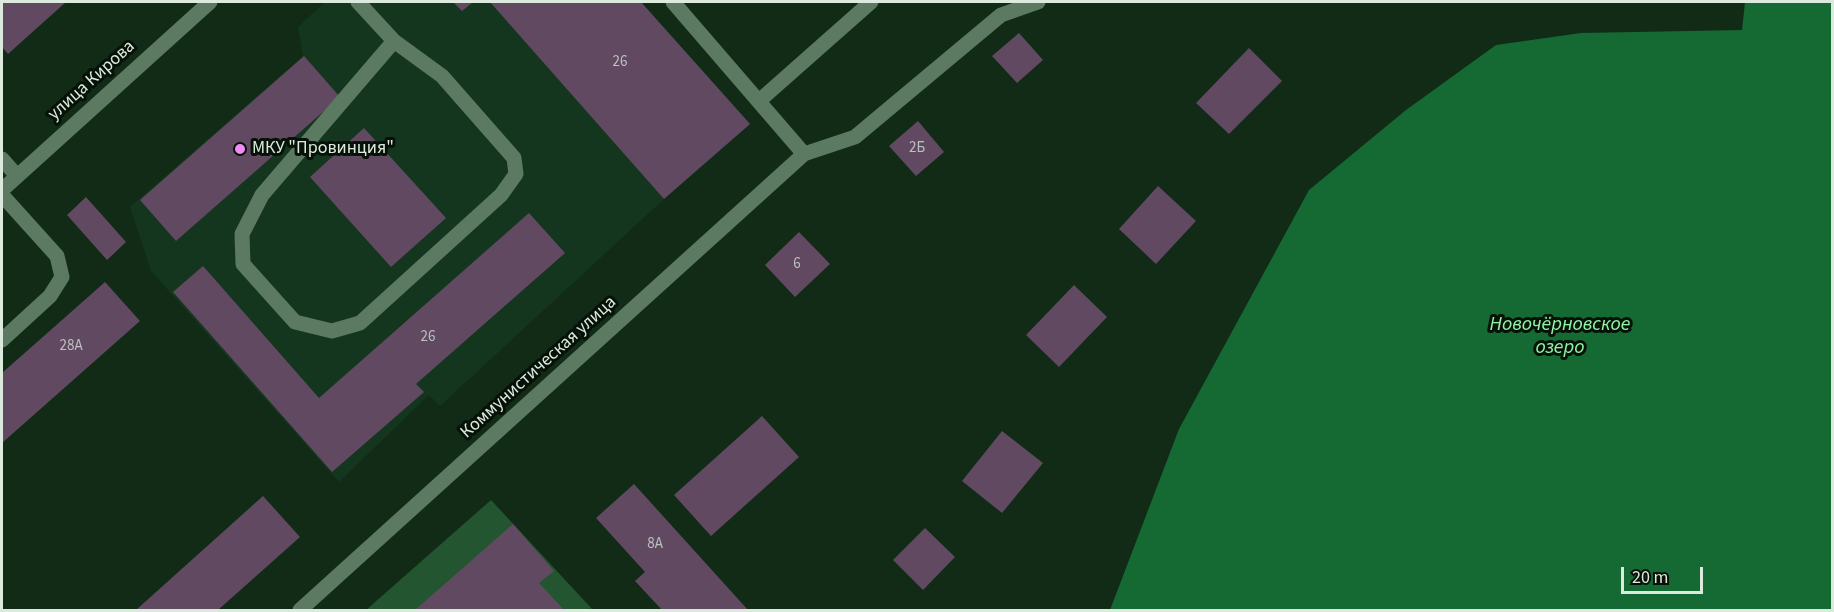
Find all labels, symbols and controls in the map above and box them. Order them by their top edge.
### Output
street label: улица Кирова [44,36,140,126]
house number: 26 [613,54,627,72]
place label: МКУ "Провинция" [252,138,394,160]
house number: 2Б [909,140,925,158]
marker: МКУ "Провинция" [233,142,247,156]
house number: 6 [793,256,801,274]
street label: Коммунистическая улица [457,292,621,444]
water label: Новочёрновское озеро [1490,314,1630,361]
house number: 26 [421,329,435,347]
house number: 28А [59,338,83,356]
house number: 8А [647,536,663,554]
scale bar [1624,555,1706,593]
text: 20 m [1632,565,1668,590]

